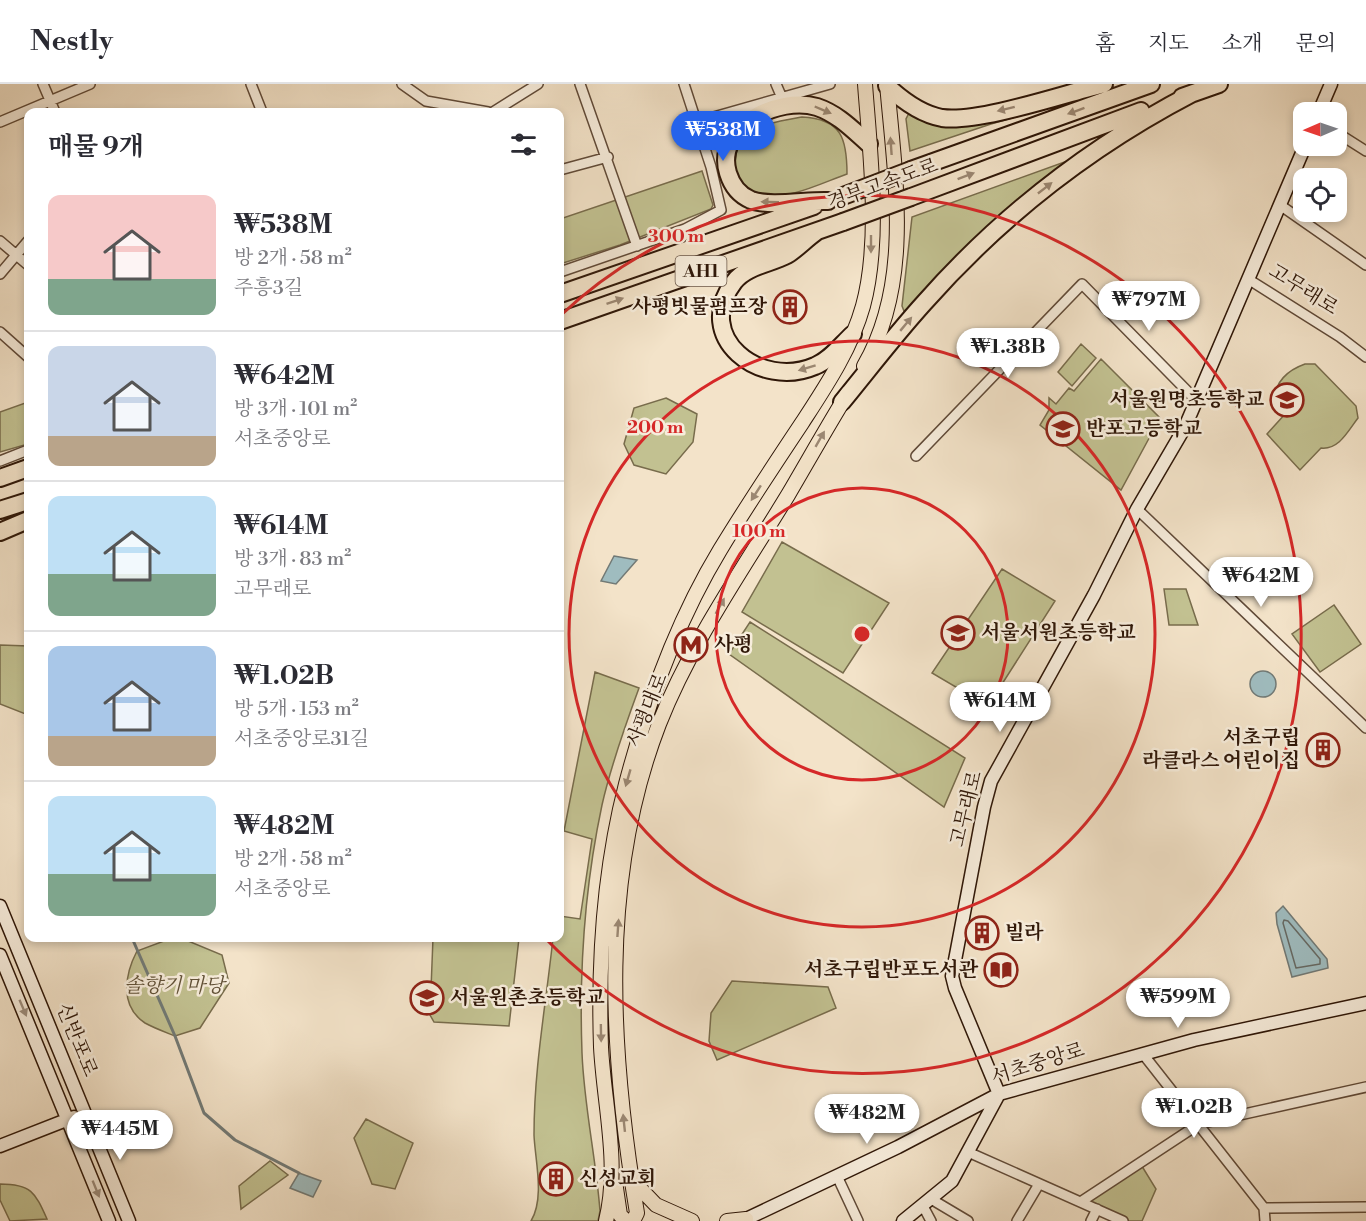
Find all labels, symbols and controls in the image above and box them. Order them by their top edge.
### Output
text: Nestly [30,24,113,59]
text: 홈 [1095,31,1115,57]
text: 지도 [1148,31,1189,57]
text: 소개 [1222,31,1262,57]
text: 문의 [1295,31,1336,57]
north arrow [1293,102,1347,156]
map controls [1293,102,1347,222]
one-way arrow [997,104,1016,114]
one-way arrow [814,106,832,115]
one-way arrow [1067,106,1085,116]
pin: ₩538M [681,111,765,162]
text: ₩538M [685,118,761,143]
icon: filters [507,128,540,161]
text: 매물 9개 [48,131,144,163]
one-way arrow [886,136,896,155]
street label: 경부고속도로 [824,153,942,217]
button: locate [1293,168,1347,222]
one-way arrow [957,171,975,181]
one-way arrow [1037,182,1052,194]
one-way arrow [761,197,780,207]
text: ₩538M [234,209,332,241]
icon: home [96,219,168,291]
text: 300 m [648,225,705,248]
one-way arrow [866,235,876,254]
text: 방 2개 · 58 m² [234,246,352,271]
road number: AH1 [676,256,726,286]
street label: 고무래로 [1264,259,1342,321]
text: 주흥3길 [234,276,303,301]
pin: ₩797M [1107,281,1191,332]
text: ₩797M [1112,288,1186,313]
building icon: 사평빗물펌프장 [772,289,808,325]
place label: 사평빗물펌프장 [632,295,768,320]
one-way arrow [606,296,624,306]
one-way arrow [899,317,912,332]
pin: ₩1.38B [959,328,1057,379]
text: ₩1.38B [971,335,1046,360]
text: ₩642M [234,360,335,392]
one-way arrow [798,364,816,373]
icon: home [96,370,168,442]
school or university icon: 서울원명초등학교 [1269,382,1305,418]
place label: 서울원명초등학교 [1109,388,1265,413]
text: 방 3개 · 101 m² [234,397,357,422]
school or university icon: 반포고등학교 [1045,411,1081,447]
text: 200 m [627,416,684,439]
place label: 반포고등학교 [1086,417,1203,442]
text: 서초중앙로 [234,427,331,452]
one-way arrow [815,431,826,447]
one-way arrow [751,485,762,501]
text: ₩614M [234,510,328,542]
icon: home [96,520,168,592]
text: 100 m [732,520,786,543]
text: 방 3개 · 83 m² [234,547,351,572]
pin: ₩642M [1219,557,1303,608]
text: ₩642M [1222,564,1300,589]
text: 고무래로 [234,577,311,602]
one-way arrow [715,597,725,614]
school or university icon: 서울서원초등학교 [940,615,976,651]
place label: 서울서원초등학교 [981,621,1136,646]
centre of rings [852,624,872,644]
metro station icon: 사평 [673,627,709,663]
place label: 사평 [714,633,753,658]
text: ₩1.02B [234,660,334,692]
street label: 사평대로 [622,669,674,751]
icon: home [96,670,168,742]
pin: ₩614M [958,682,1042,733]
text: ₩614M [964,689,1036,714]
text: 방 5개 · 153 m² [234,697,359,722]
place label: 서초구립 라클라스 어린이집 [1142,726,1300,774]
text: 서초중앙로31길 [234,727,369,752]
building icon: 서초구립 라클라스 어린이집 [1305,732,1341,768]
street label: 고무래로 [946,768,988,850]
one-way arrow [623,769,633,787]
text: ₩482M [234,810,334,842]
icon: home [96,820,168,892]
text: 방 2개 · 58 m² [234,847,352,872]
text: 서초중앙로 [234,877,331,902]
building icon: 빌라 [964,915,1000,951]
one-way arrow [613,919,623,938]
place label: 빌라 [1005,921,1044,946]
library icon: 서초구립반포도서관 [983,952,1019,988]
place label: 서초구립반포도서관 [804,958,979,983]
park label: 솔향기 마당 [124,974,227,999]
pin: ₩599M [1136,978,1220,1029]
school or university icon: 서울원촌초등학교 [409,980,445,1016]
text: ₩599M [1140,985,1216,1010]
place label: 서울원촌초등학교 [450,986,605,1011]
street label: 신반포로 [50,999,102,1081]
one-way arrow [18,1000,28,1018]
one-way arrow [596,1024,606,1043]
street label: 서초중앙로 [988,1038,1088,1090]
pin: ₩1.02B [1145,1088,1243,1139]
pin: ₩482M [825,1094,909,1145]
text: ₩1.02B [1155,1095,1233,1120]
text: ₩482M [828,1101,906,1126]
pin: ₩445M [78,1110,162,1161]
one-way arrow [619,1113,628,1132]
text: ₩445M [81,1117,159,1142]
building icon: 신성교회 [538,1161,574,1197]
place label: 신성교회 [579,1167,656,1192]
one-way arrow [92,1180,101,1198]

